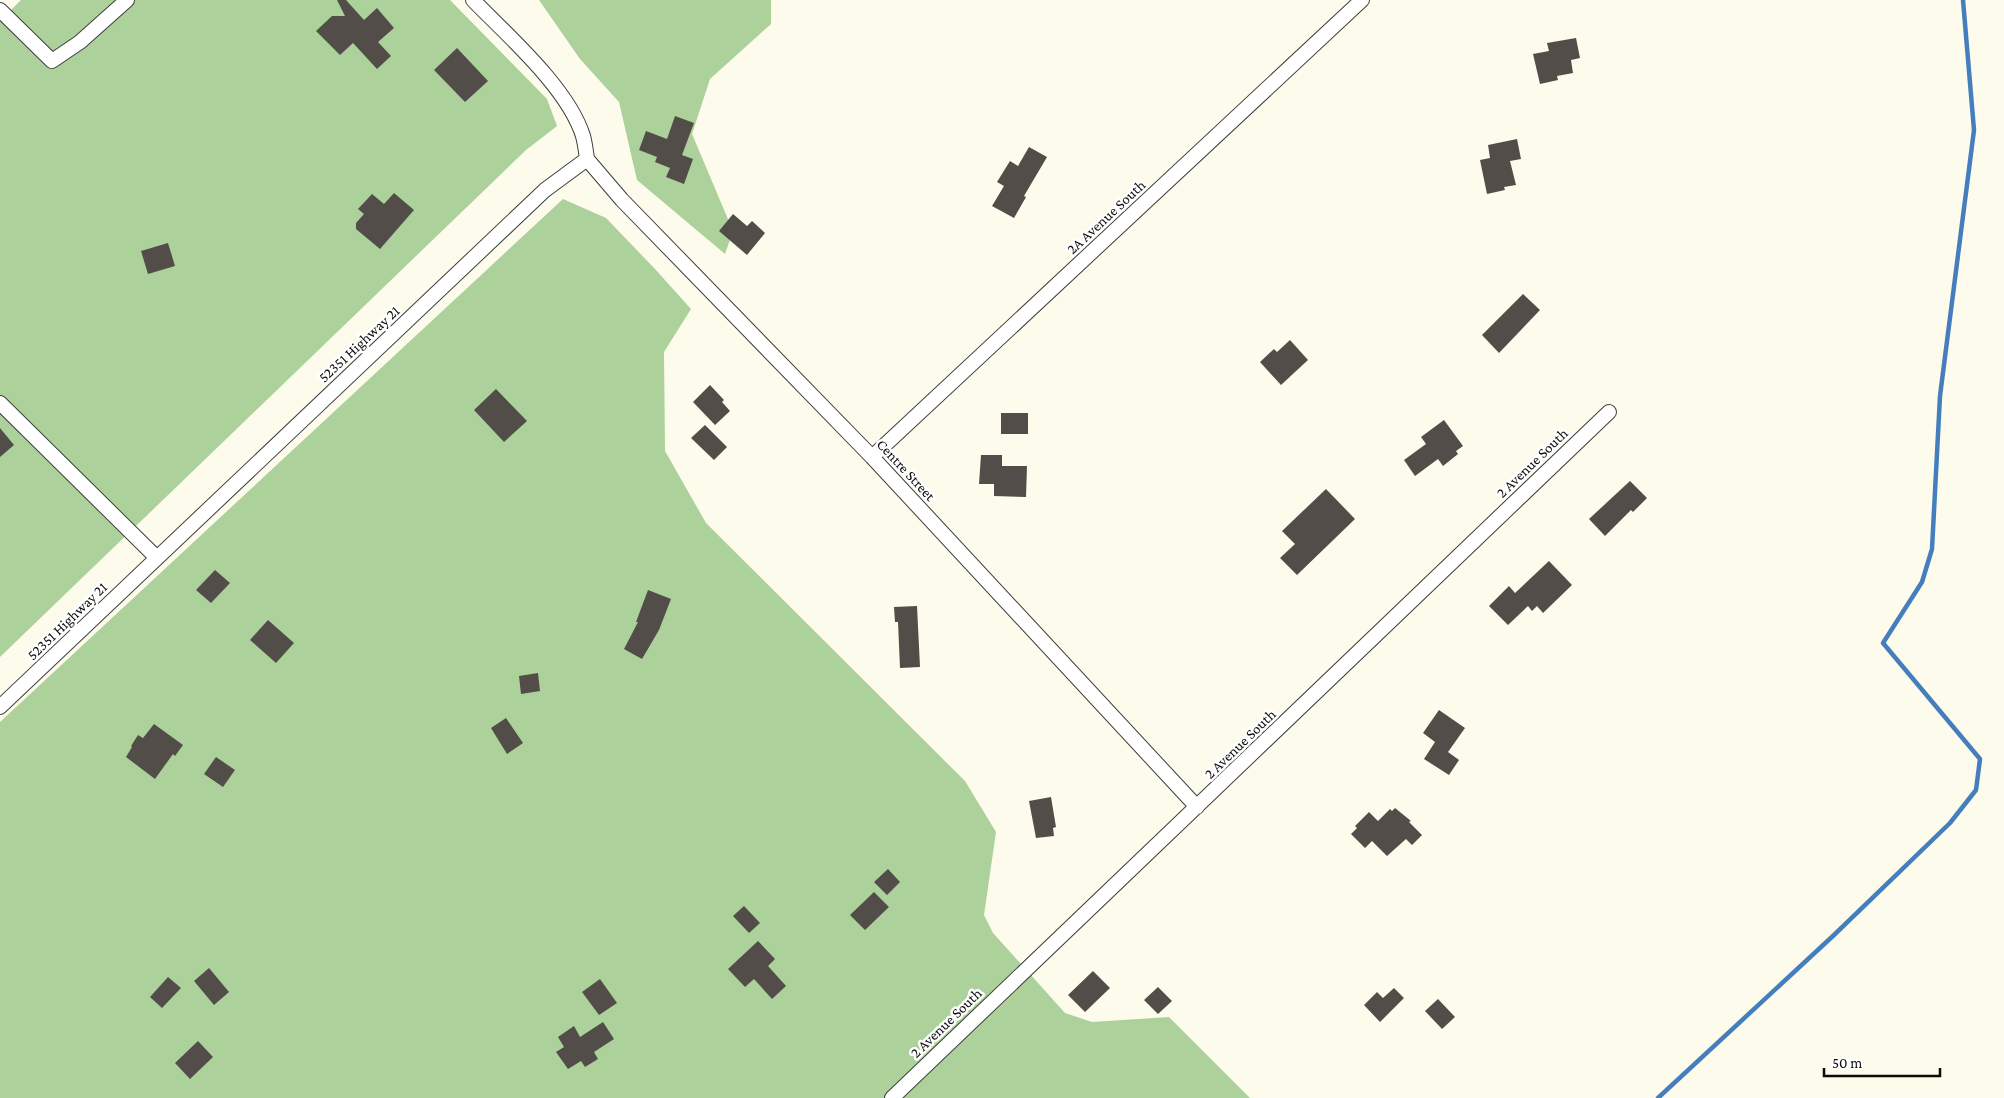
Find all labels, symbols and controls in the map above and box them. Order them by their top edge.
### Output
street label: 2A Avenue South [1064,177,1148,257]
street label: 52351 Highway 21 [315,303,403,386]
street label: 2 Avenue South [1493,425,1571,501]
street label: Centre Street [874,436,939,505]
street label: 52351 Highway 21 [24,579,111,664]
street label: 2 Avenue South [1201,706,1279,782]
street label: 2 Avenue South [907,985,985,1061]
scale bar [1824,1046,1940,1078]
text: 50 m [1832,1055,1862,1071]

